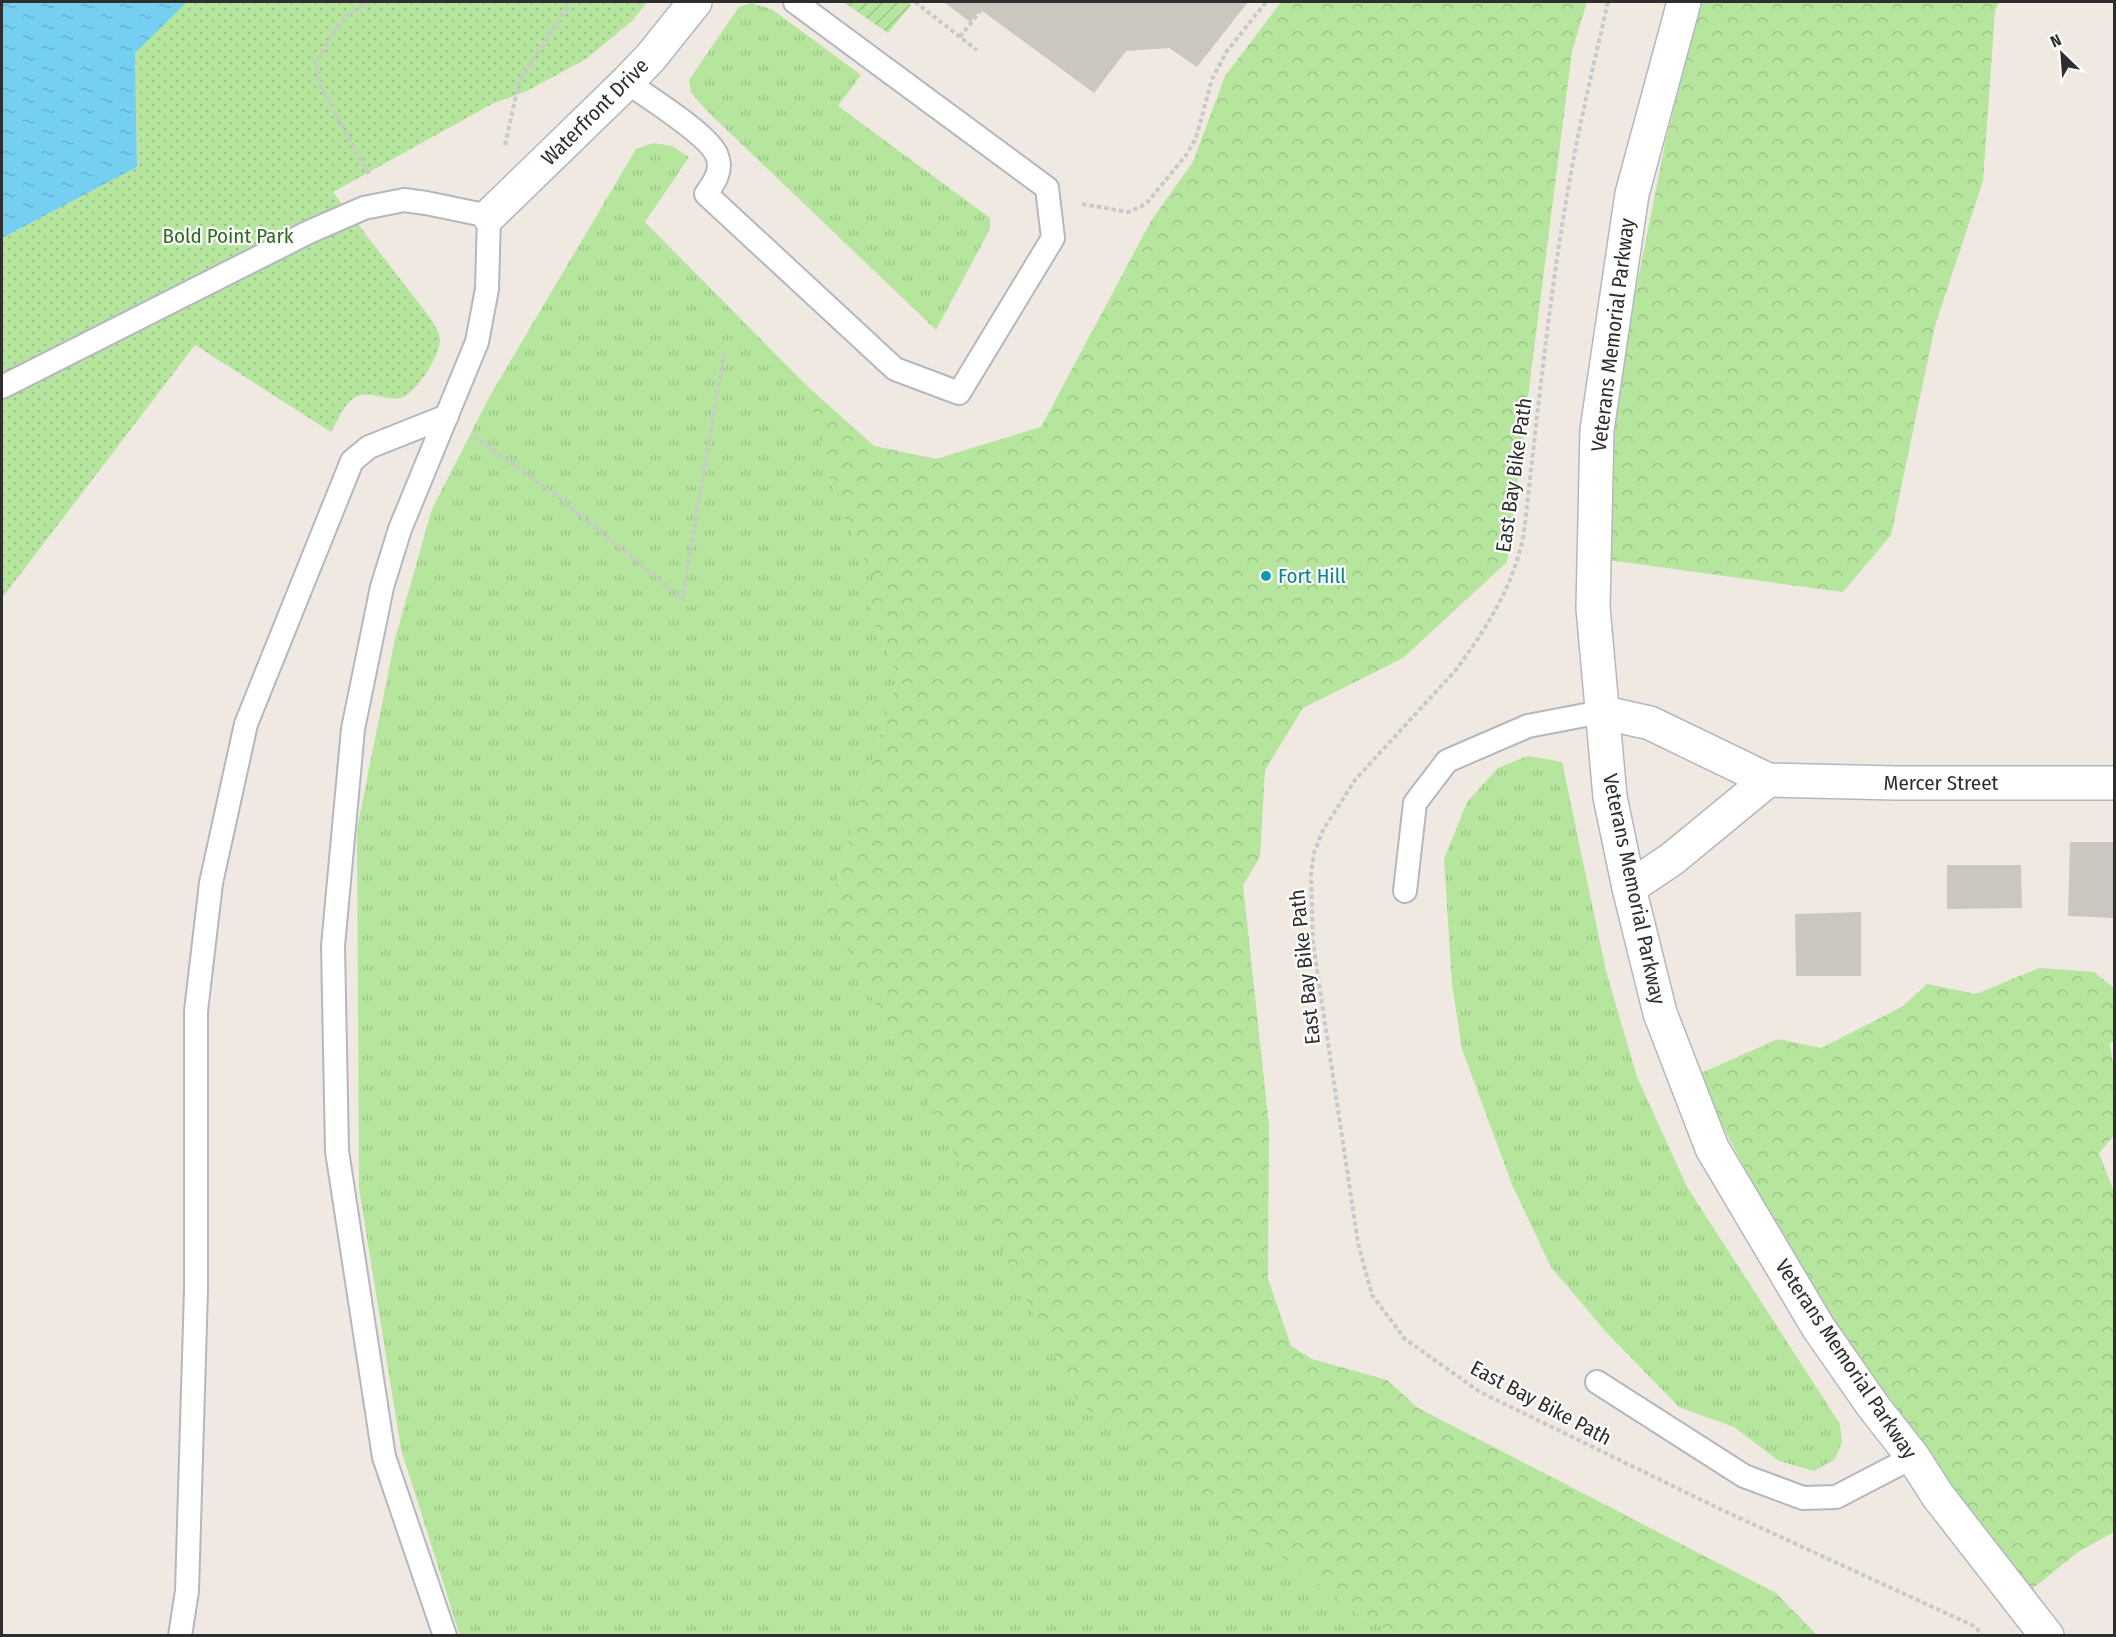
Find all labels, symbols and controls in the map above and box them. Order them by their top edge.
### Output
north arrow [2032,24,2092,84]
text: N [2048,30,2064,51]
street label: Waterfront Drive [536,53,654,171]
street label: Veterans Memorial Parkway [1586,216,1640,453]
park label: Bold Point Park [162,223,294,249]
street label: East Bay Bike Path [1490,396,1538,554]
place label: Fort Hill [1278,563,1346,589]
marker: Fort Hill [1259,569,1273,583]
street label: Mercer Street [1884,770,1999,796]
street label: Veterans Memorial Parkway [1597,771,1671,1007]
street label: East Bay Bike Path [1284,888,1326,1046]
street label: Veterans Memorial Parkway [1769,1254,1923,1464]
street label: East Bay Bike Path [1466,1355,1616,1451]

